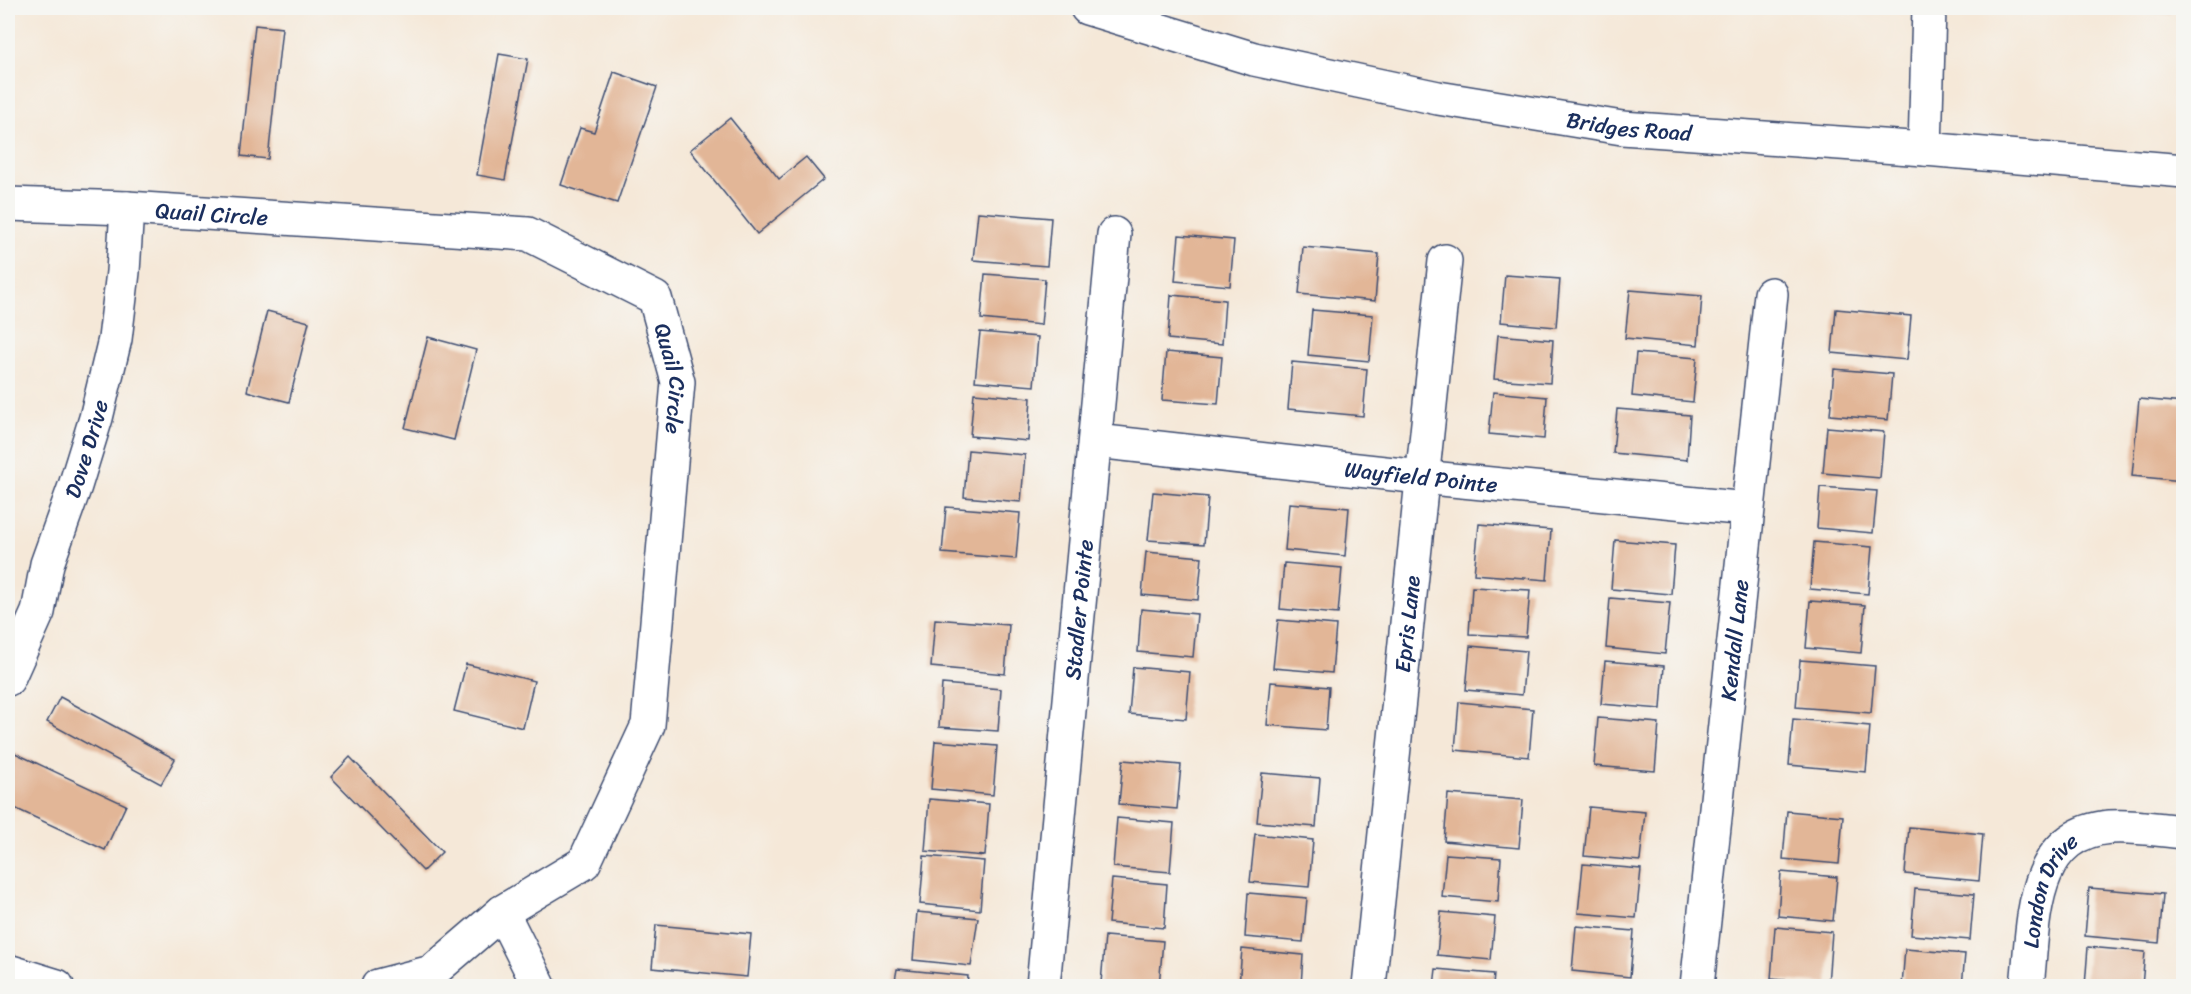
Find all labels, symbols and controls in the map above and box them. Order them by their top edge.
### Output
street label: Bridges Road [1563,100,1694,153]
street label: Quail Circle [154,191,269,237]
street label: Quail Circle [643,319,697,436]
street label: Dove Drive [53,396,120,504]
street label: Wayfield Pointe [1342,450,1499,504]
street label: Stadler Pointe [1053,538,1105,682]
street label: Epris Lane [1383,573,1432,675]
street label: Kendall Lane [1709,577,1760,703]
street label: London Drive [2011,822,2087,950]

